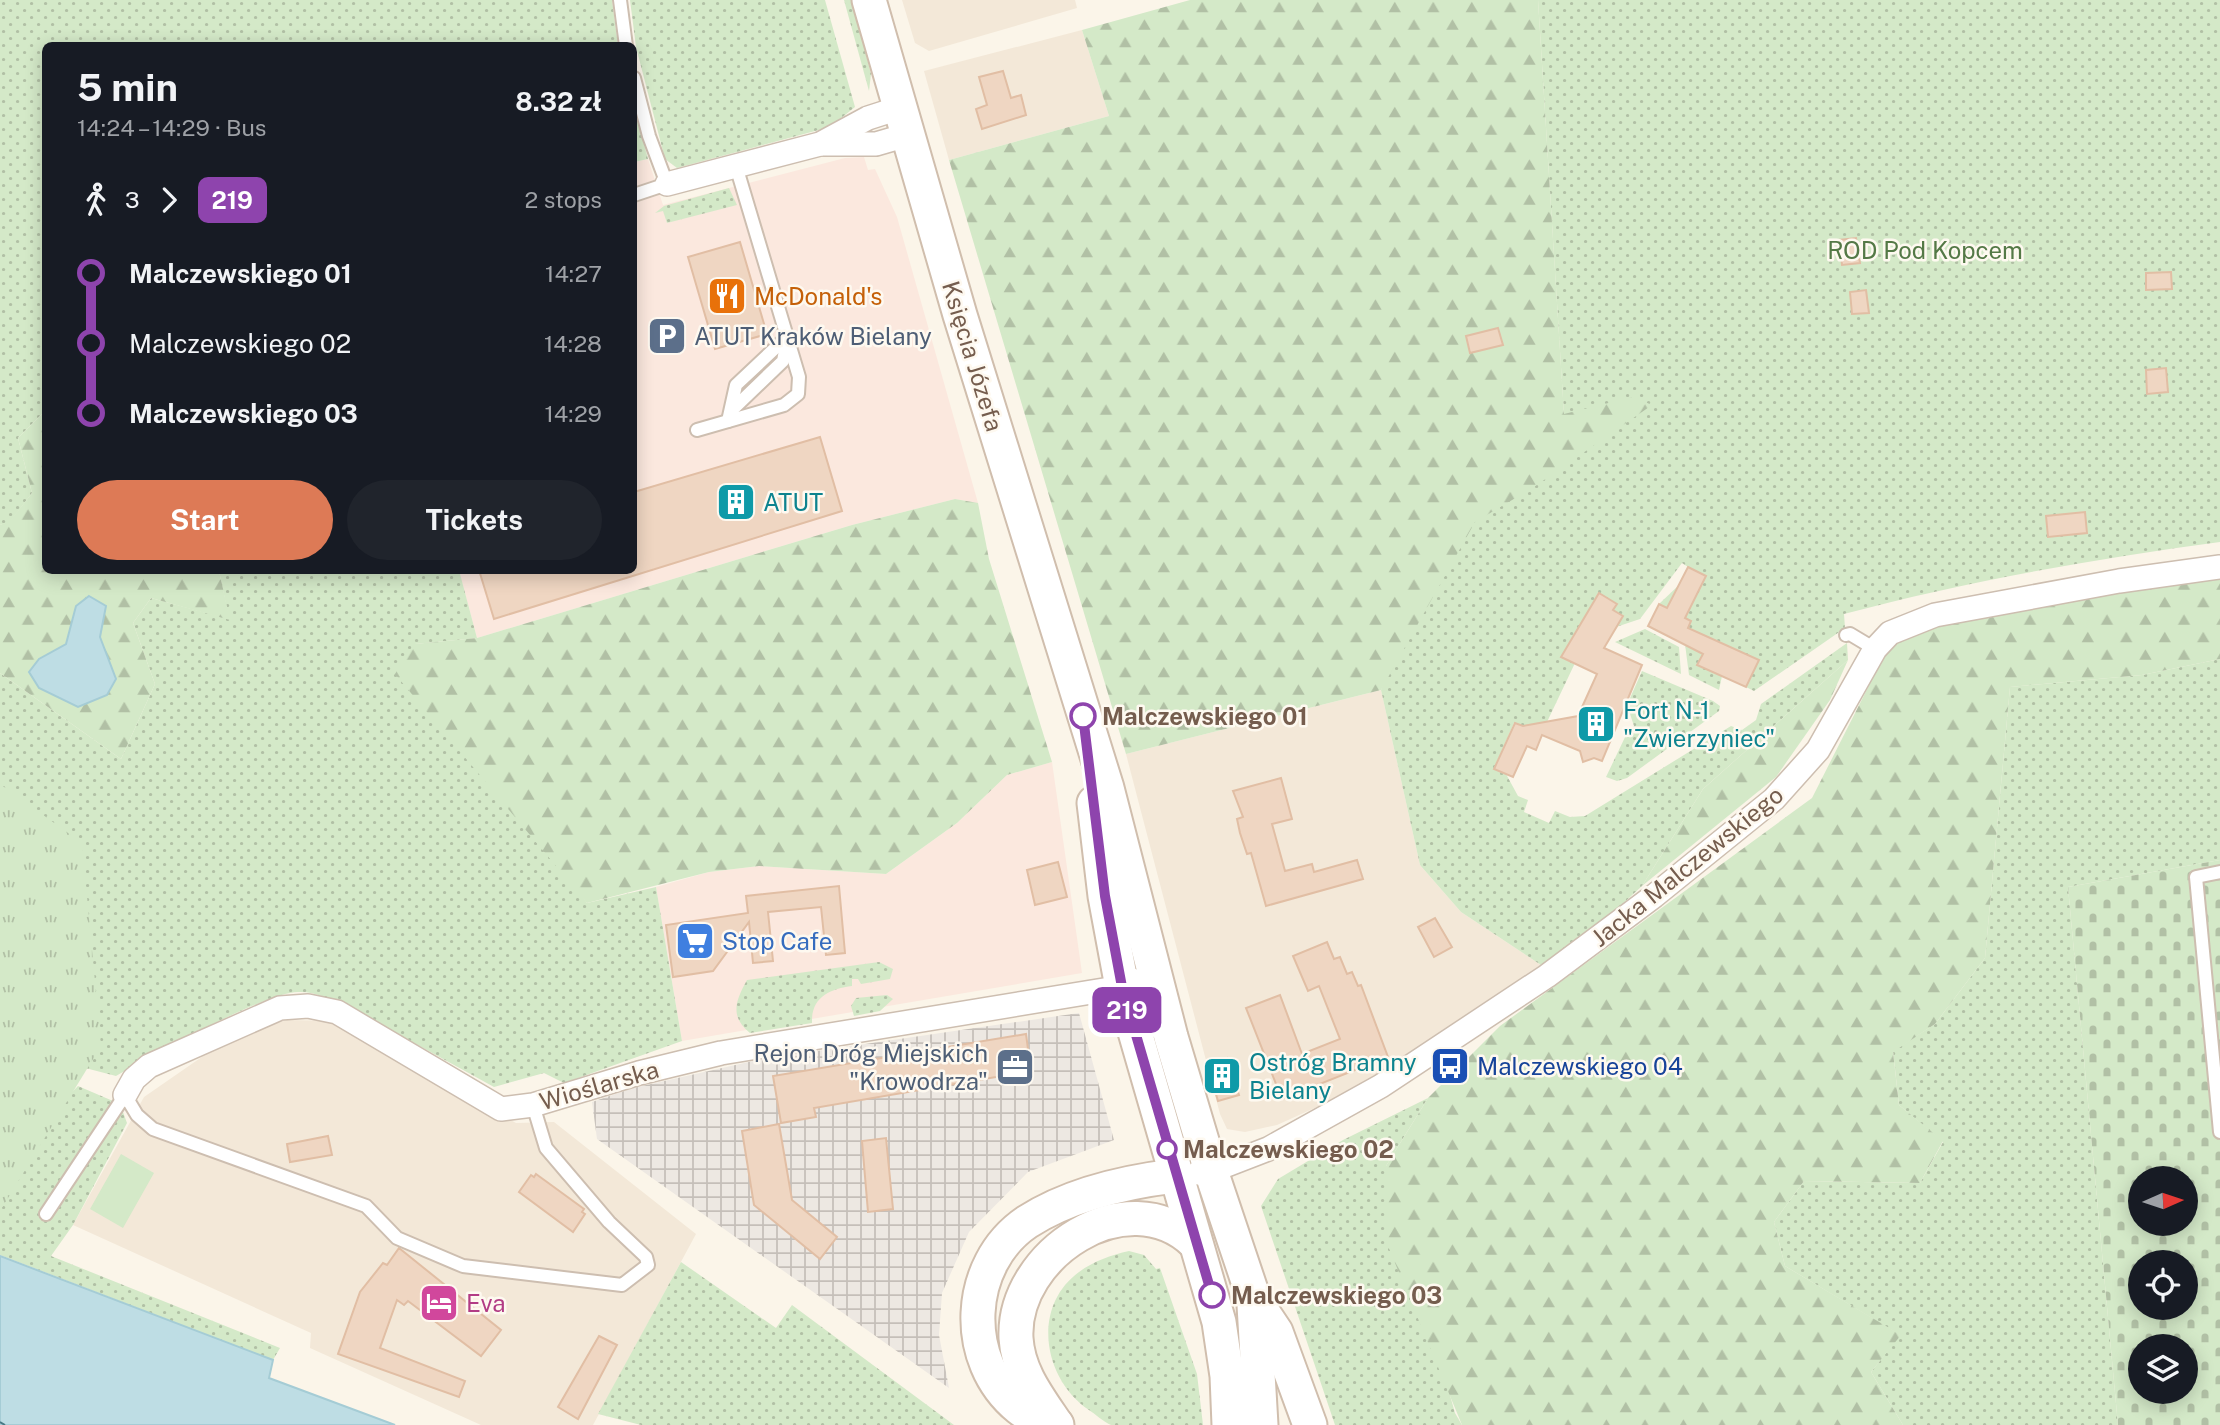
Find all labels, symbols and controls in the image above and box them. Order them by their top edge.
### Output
text: 5 min [77,65,178,110]
text: 8.32 zł [515,86,602,117]
text: 14:24 – 14:29 · Bus [77,114,266,141]
icon: walk [77,181,115,219]
icon: forward [150,181,188,219]
text: 3 [125,186,140,213]
text: 219 [212,186,253,214]
text: 2 stops [524,186,602,213]
park label: ROD Pod Kopcem [1827,236,2023,264]
text: Malczewskiego 01 [129,258,352,289]
text: 14:27 [545,260,602,287]
restaurant icon: McDonald's [706,275,748,317]
street label: Księcia Józefa [937,277,1009,435]
place label: McDonald's [754,282,882,310]
parking icon: ATUT Kraków Bielany [646,315,688,357]
place label: ATUT Kraków Bielany [694,322,932,350]
text: Malczewskiego 02 [129,328,351,359]
text: 14:28 [544,330,602,357]
text: Malczewskiego 03 [129,398,358,429]
text: 14:29 [544,400,602,427]
button: Start [77,480,333,560]
button: Tickets [347,480,602,560]
building icon: ATUT [715,481,757,523]
place label: ATUT [763,488,823,516]
place label: Fort N-1 "Zwierzyniec" [1623,696,1775,752]
place label: Malczewskiego 01 [1102,702,1308,730]
marker: Malczewskiego 01 [1070,703,1096,729]
building icon: Fort N-1 "Zwierzyniec" [1575,703,1617,745]
street label: Jacka Malczewskiego [1586,780,1788,952]
supermarket icon: Stop Cafe [674,920,716,962]
place label: Stop Cafe [722,927,832,955]
line badge: 219 [1087,987,1167,1033]
text: 219 [1106,996,1148,1024]
place label: Rejon Dróg Miejskich "Krowodrza" [754,1039,988,1095]
bus stop icon: Malczewskiego 04 [1429,1045,1471,1087]
office icon: Rejon Dróg Miejskich "Krowodrza" [994,1046,1036,1088]
place label: Ostróg Bramny Bielany [1249,1048,1417,1104]
place label: Malczewskiego 04 [1477,1052,1683,1080]
street label: Wioślarska [536,1055,662,1115]
building icon: Ostróg Bramny Bielany [1201,1055,1243,1097]
place label: Malczewskiego 02 [1183,1135,1394,1163]
marker: Malczewskiego 02 [1157,1139,1177,1159]
north arrow [2128,1166,2198,1236]
map controls [2128,1166,2198,1404]
button: locate [2128,1250,2198,1320]
place label: Malczewskiego 03 [1231,1281,1442,1309]
hotel icon: Eva [418,1282,460,1324]
marker: Malczewskiego 03 [1199,1282,1225,1308]
place label: Eva [466,1289,506,1317]
button: layers [2128,1334,2198,1404]

